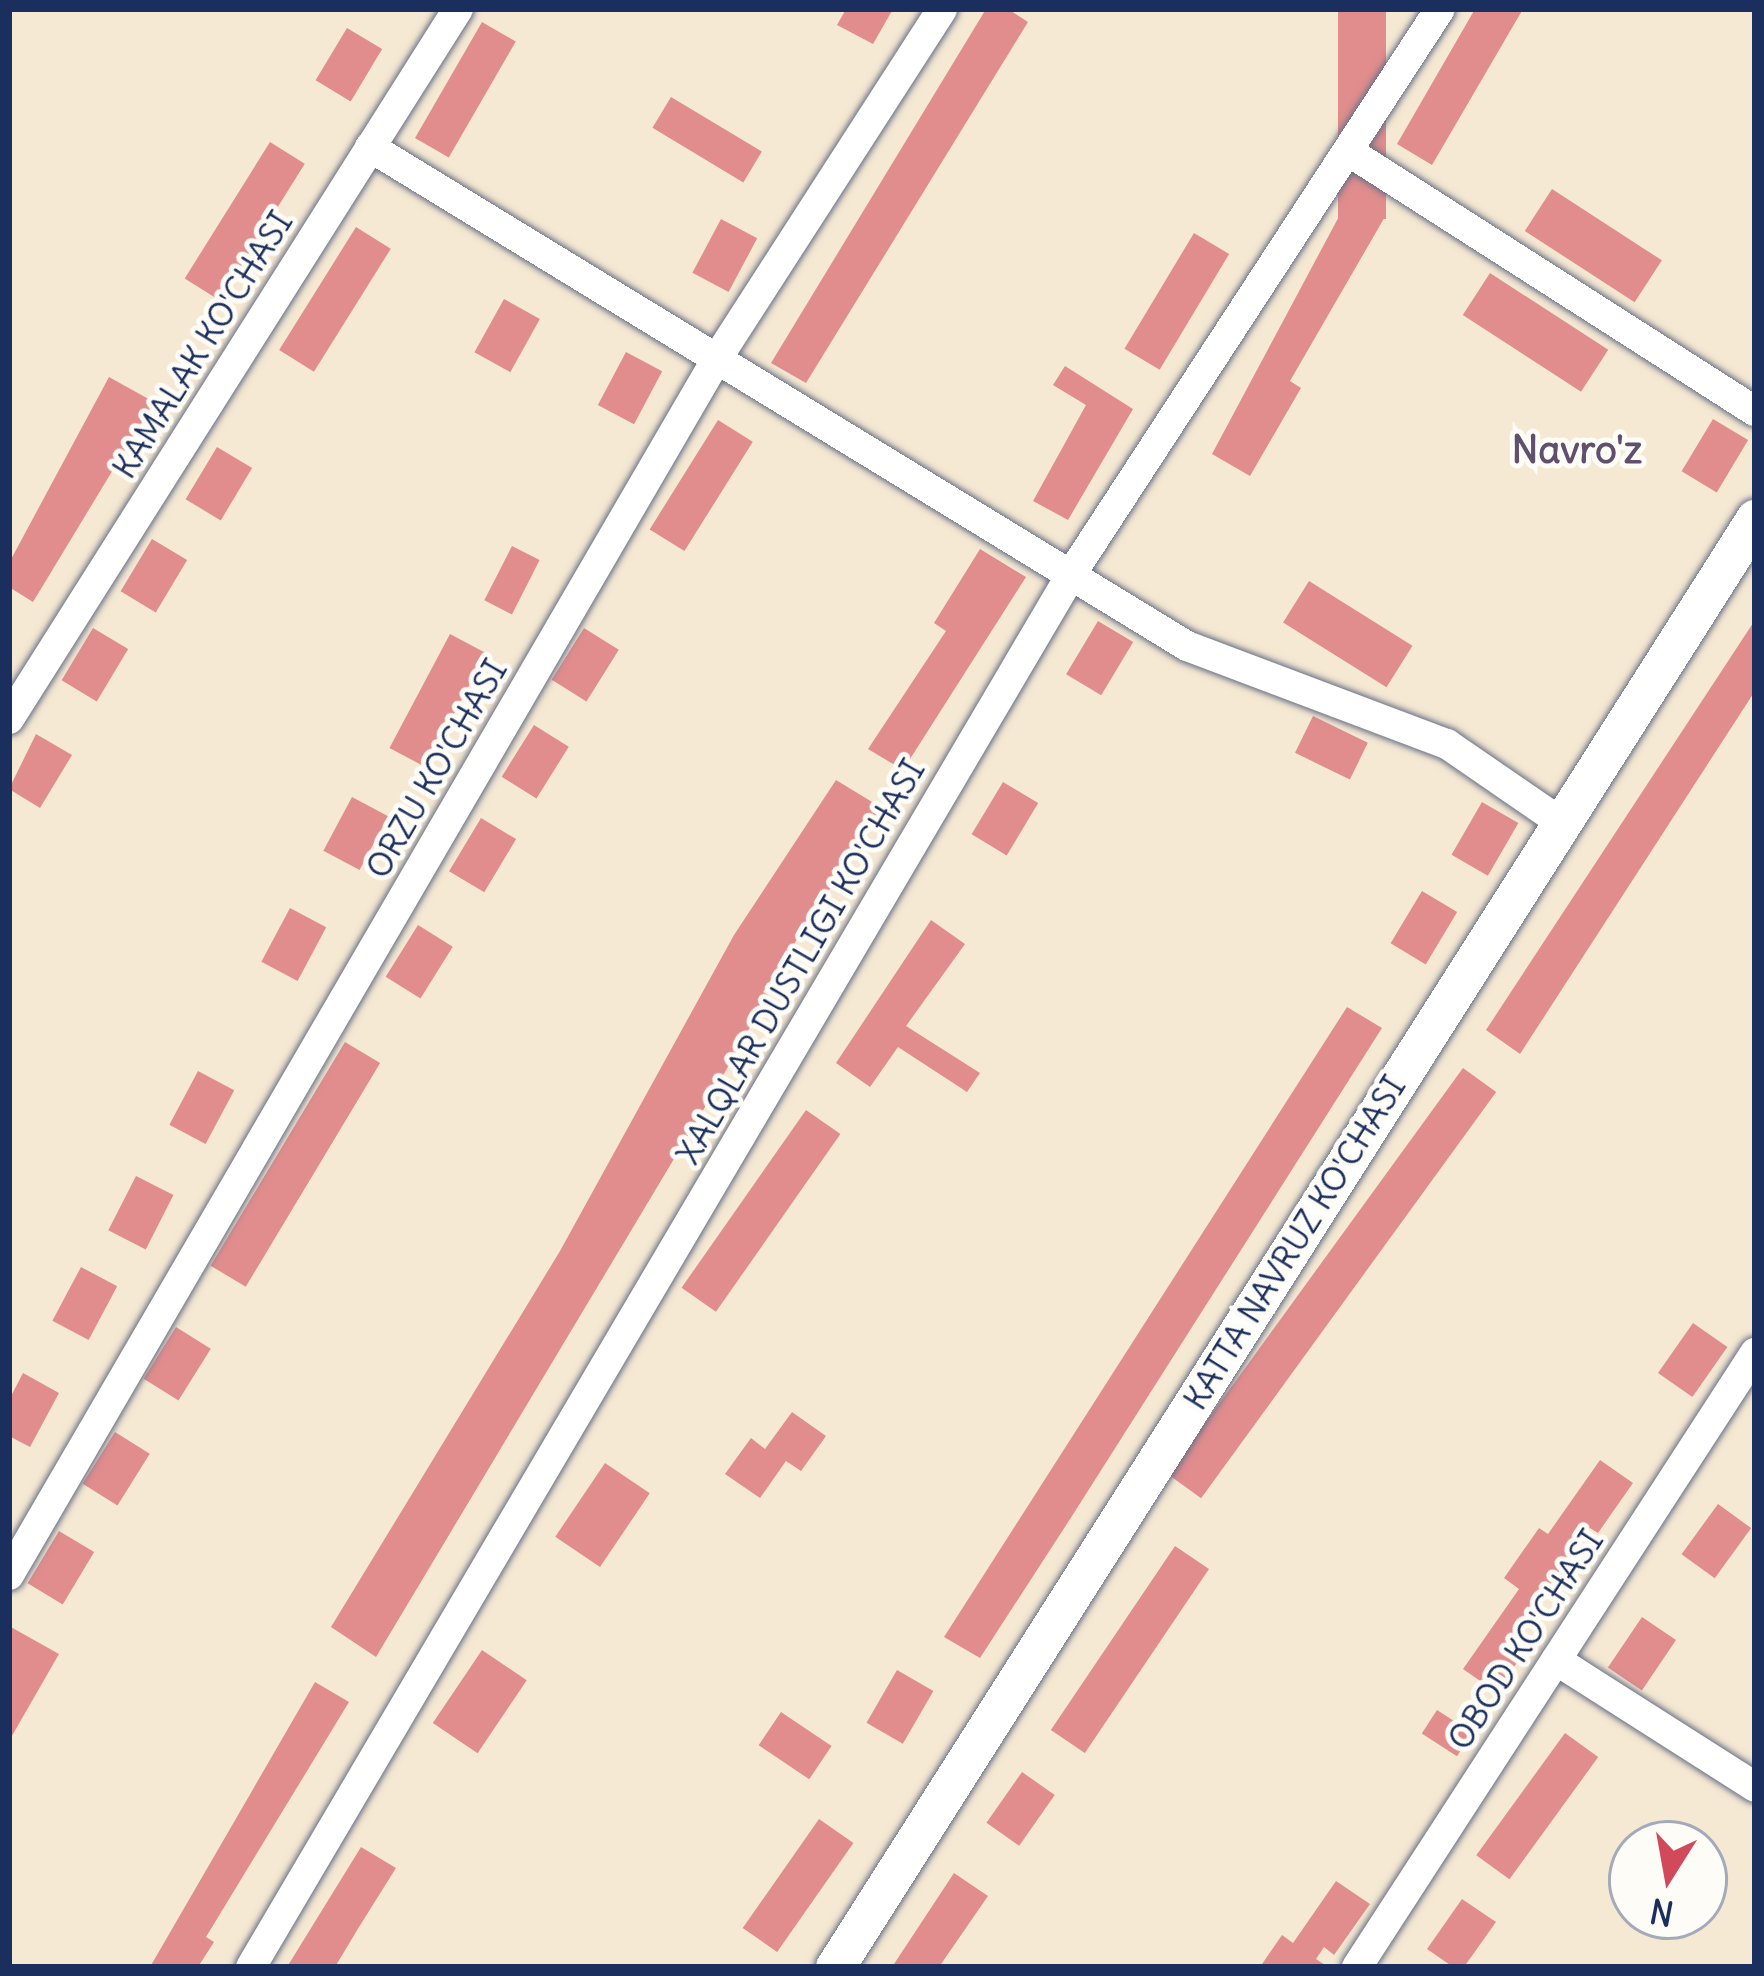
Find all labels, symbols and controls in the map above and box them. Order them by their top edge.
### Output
street label: KAMALAK KO'CHASI [105,204,301,486]
district label: Navro'z [1512,427,1642,473]
street label: ORZU KO'CHASI [358,653,516,885]
street label: XALQLAR DUSTLIGI KO'CHASI [669,752,933,1172]
street label: KATTA NAVRUZ KO'CHASI [1176,1069,1414,1417]
street label: OBOD KO'CHASI [1440,1523,1612,1757]
north arrow [1608,1820,1728,1940]
text: N [1646,1890,1677,1935]

